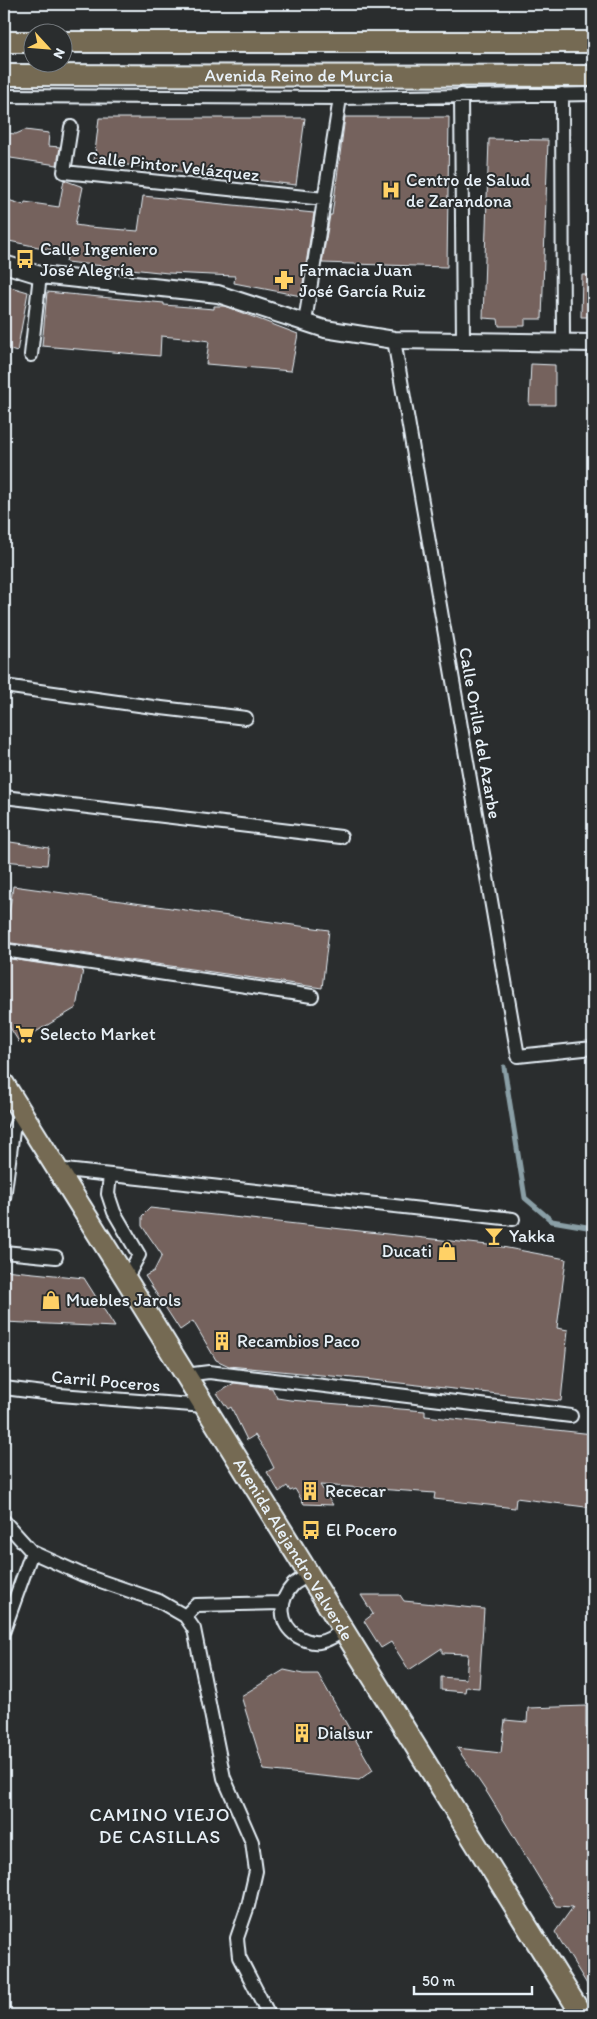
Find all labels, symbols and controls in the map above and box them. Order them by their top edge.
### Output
north arrow [22,22,72,72]
text: N [50,46,69,61]
street label: Avenida Reino de Murcia [205,64,394,87]
street label: Calle Pintor Velázquez [85,146,261,186]
place label: Centro de Salud de Zarandona [406,169,530,212]
hospital icon: Centro de Salud de Zarandona [380,179,402,201]
place label: Calle Ingeniero José Alegría [40,238,158,281]
bus stop icon: Calle Ingeniero José Alegría [14,248,36,270]
place label: Farmacia Juan José García Ruiz [299,259,426,302]
pharmacy icon: Farmacia Juan José García Ruiz [273,269,295,291]
street label: Calle Orilla del Azarbe [454,646,506,820]
supermarket icon: Selecto Market [14,1023,36,1045]
place label: Selecto Market [40,1023,156,1045]
bar icon: Yakka [483,1225,505,1247]
place label: Yakka [509,1225,555,1247]
place label: Ducati [382,1240,432,1262]
shop icon: Ducati [436,1240,458,1262]
shop icon: Muebles Jarols [40,1289,62,1311]
place label: Muebles Jarols [66,1289,181,1311]
building icon: Recambios Paco [211,1330,233,1352]
place label: Recambios Paco [237,1330,360,1352]
street label: Carril Poceros [51,1365,161,1397]
street label: Avenida Alejandro Valverde [229,1454,358,1645]
building icon: Rececar [299,1480,321,1502]
place label: Rececar [325,1480,387,1502]
bus stop icon: El Pocero [300,1519,322,1541]
place label: El Pocero [326,1519,397,1541]
building icon: Dialsur [291,1722,313,1744]
place label: Dialsur [317,1722,373,1744]
district label: CAMINO VIEJO DE CASILLAS [89,1803,231,1848]
scale bar [414,1964,532,1996]
text: 50 m [422,1972,455,1990]

